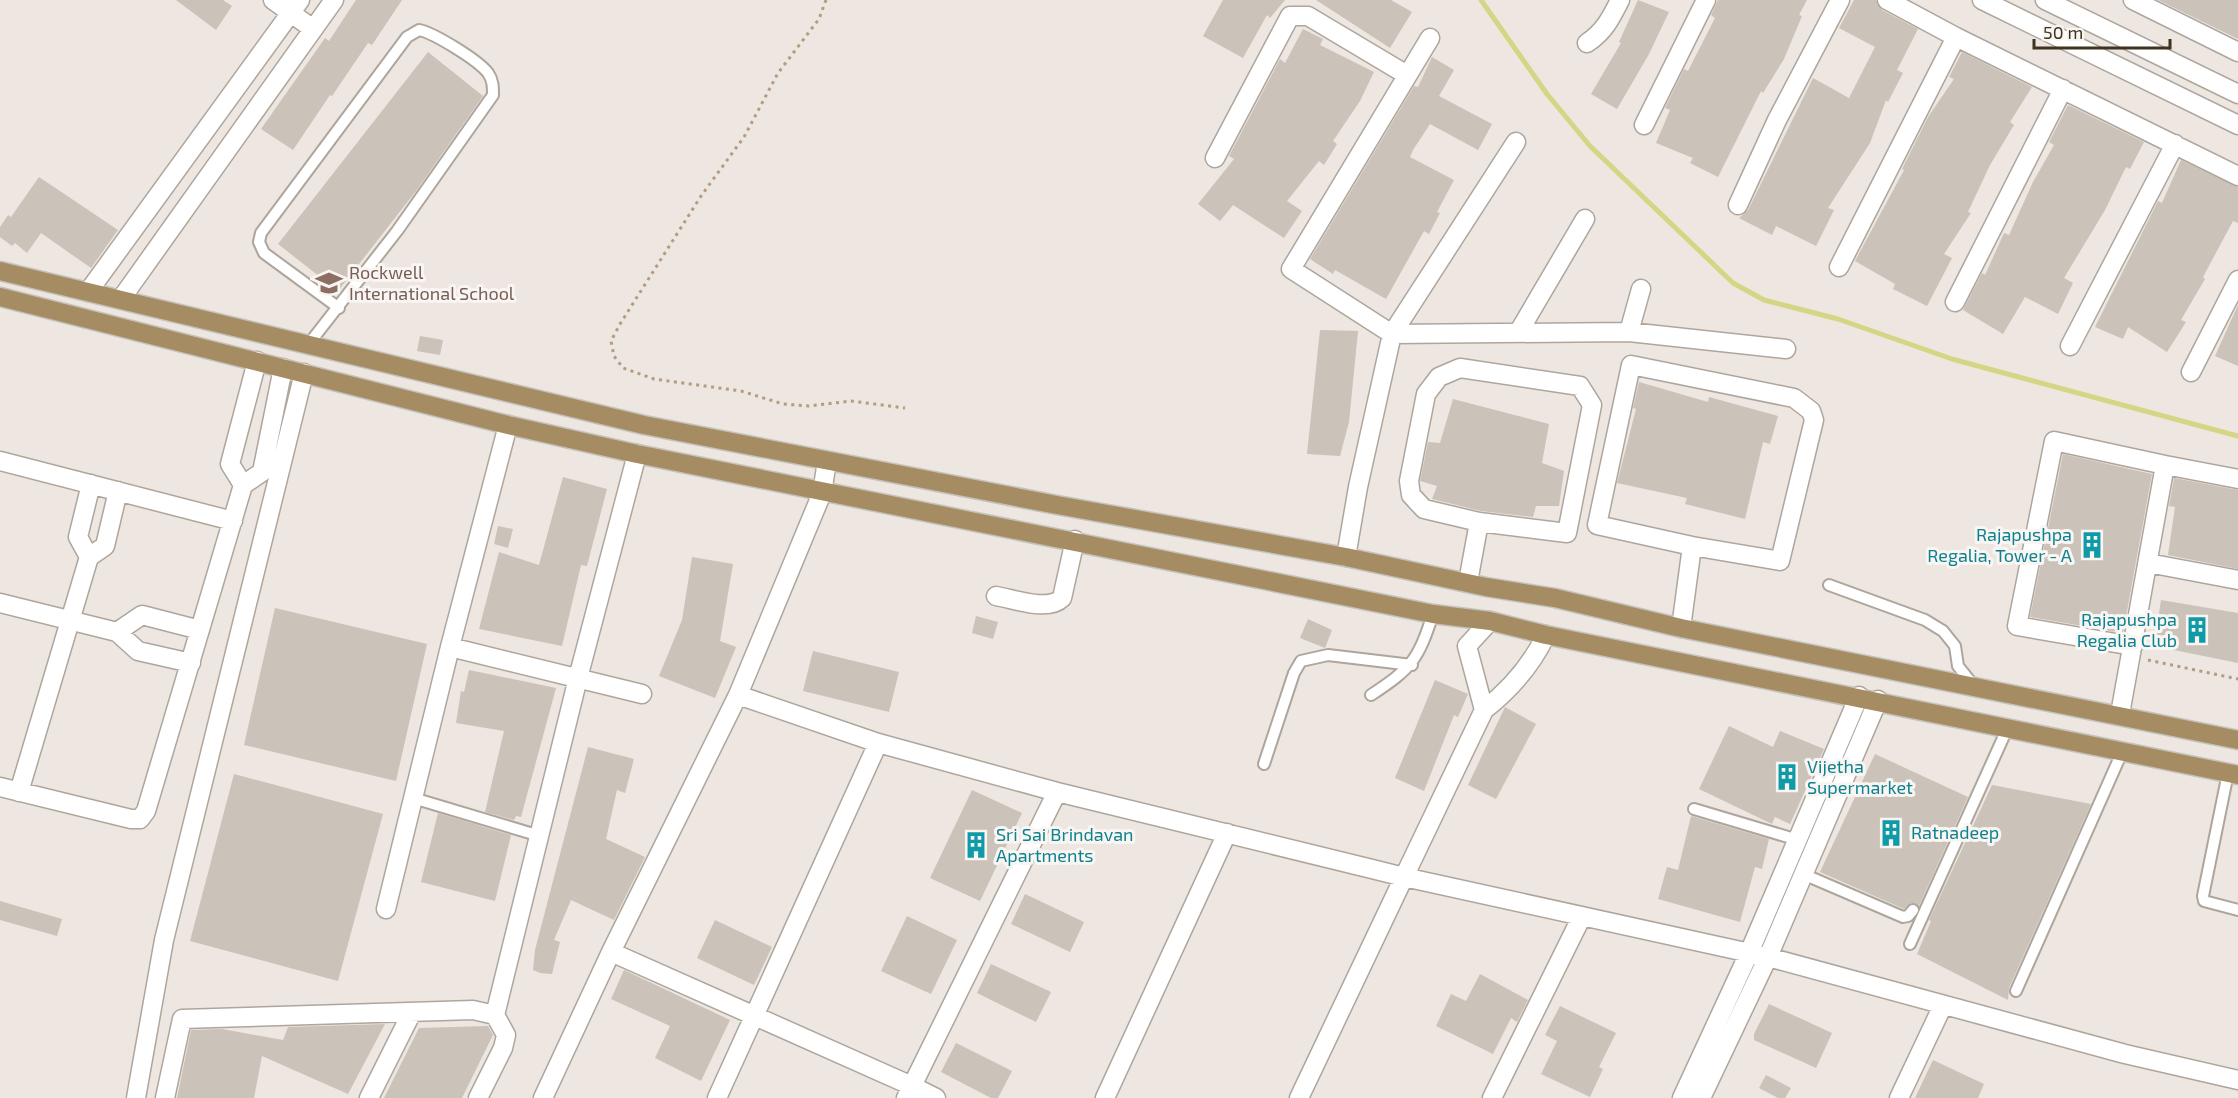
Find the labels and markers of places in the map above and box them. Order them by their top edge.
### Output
place label: Rockwell International School [349,261,515,304]
school or university icon: Rockwell International School [314,268,344,298]
place label: Rajapushpa Regalia, Tower - A [1927,523,2073,566]
building icon: Rajapushpa Regalia, Tower - A [2077,530,2107,560]
place label: Rajapushpa Regalia Club [2077,608,2177,651]
building icon: Rajapushpa Regalia Club [2182,615,2212,645]
place label: Vijetha Supermarket [1807,755,1913,798]
building icon: Vijetha Supermarket [1772,762,1802,792]
building icon: Ratnadeep [1876,818,1906,848]
place label: Ratnadeep [1911,821,1999,843]
place label: Sri Sai Brindavan Apartments [996,823,1134,866]
building icon: Sri Sai Brindavan Apartments [961,830,991,860]

